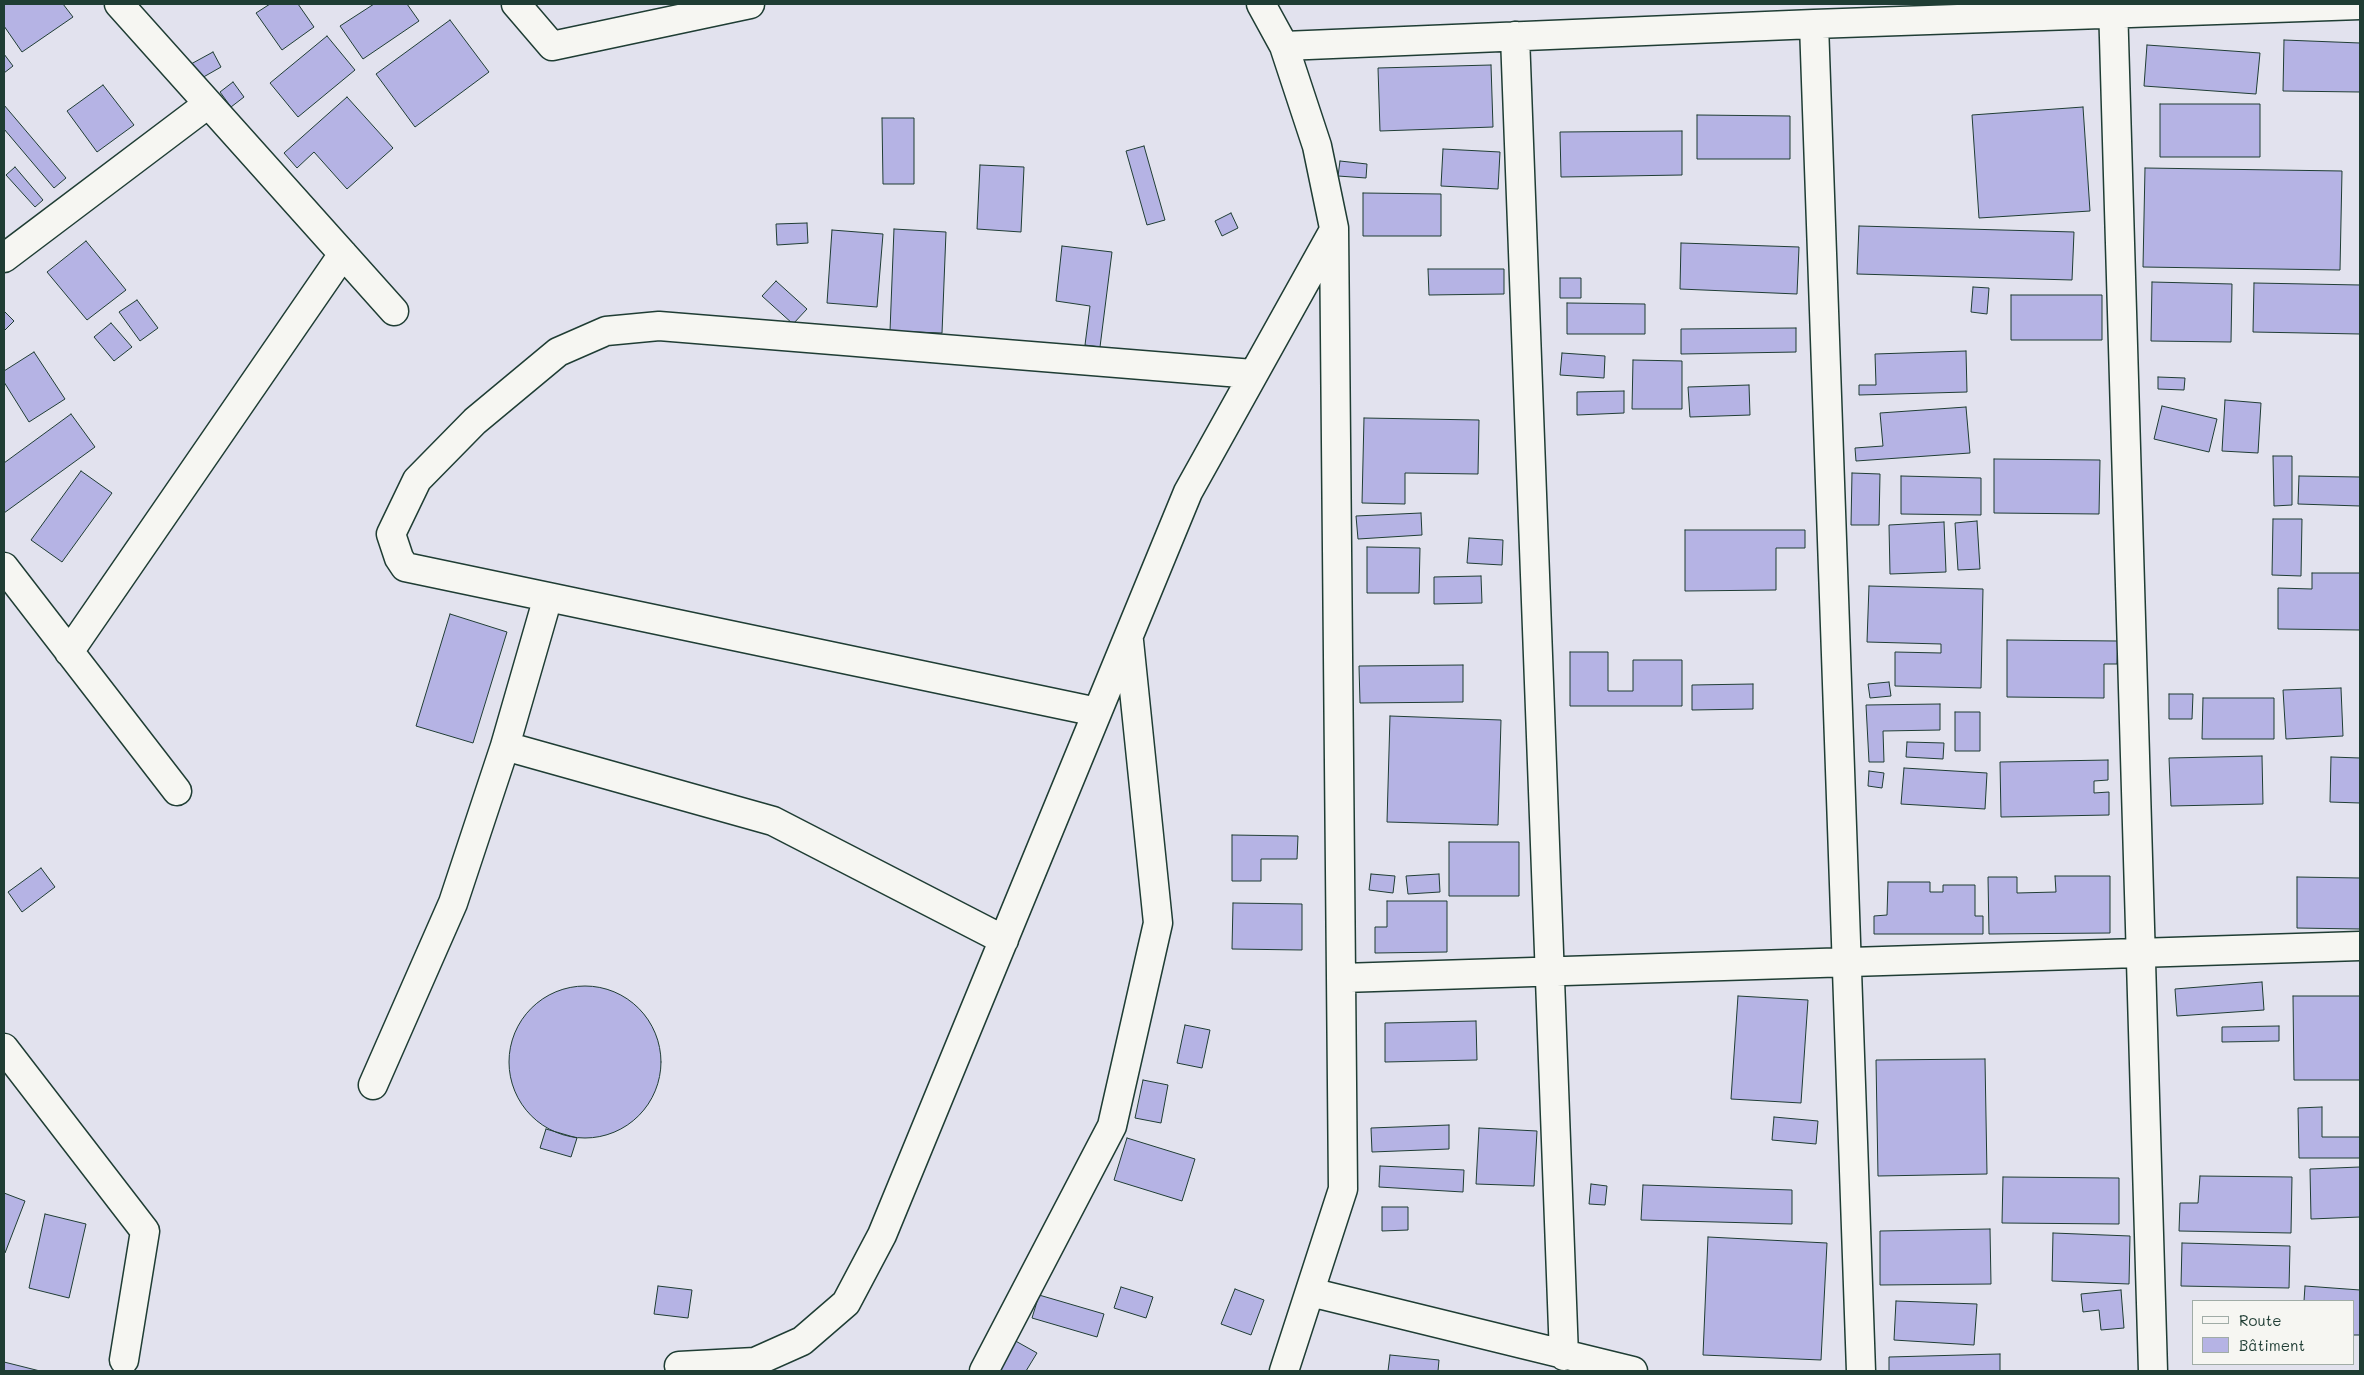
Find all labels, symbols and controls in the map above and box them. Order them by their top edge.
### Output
legend [2192,1300,2354,1365]
text: Route [2239,1310,2282,1330]
text: Bâtiment [2239,1335,2305,1355]

